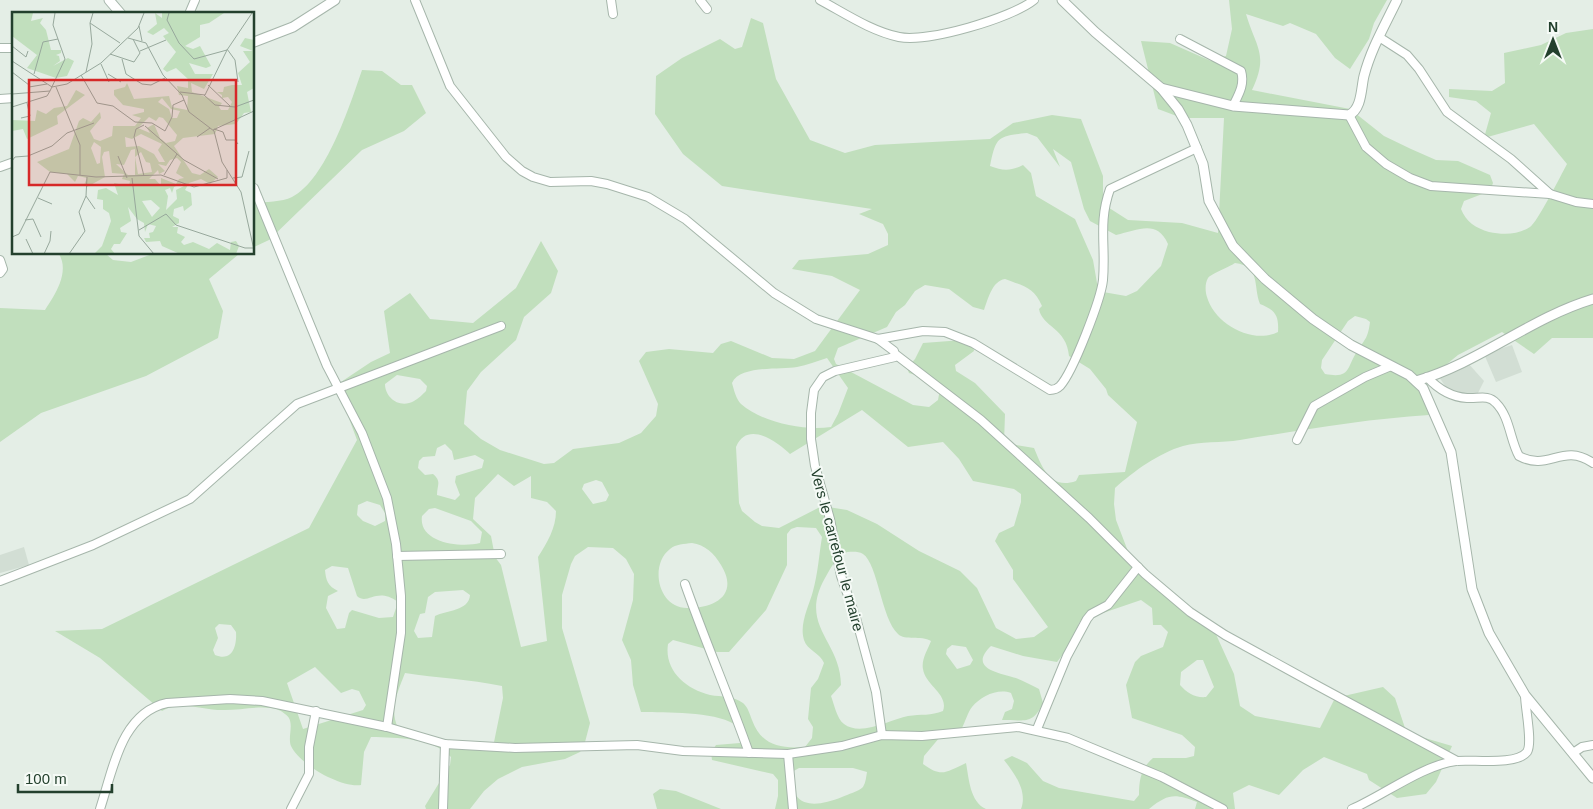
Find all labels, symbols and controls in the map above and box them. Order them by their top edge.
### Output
inset map [12,12,255,255]
north arrow [1528,15,1578,65]
text: N [1548,19,1558,35]
street label: Vers le carrefour le maire [808,467,867,633]
scale bar [18,762,111,794]
text: 100 m [25,770,67,787]

